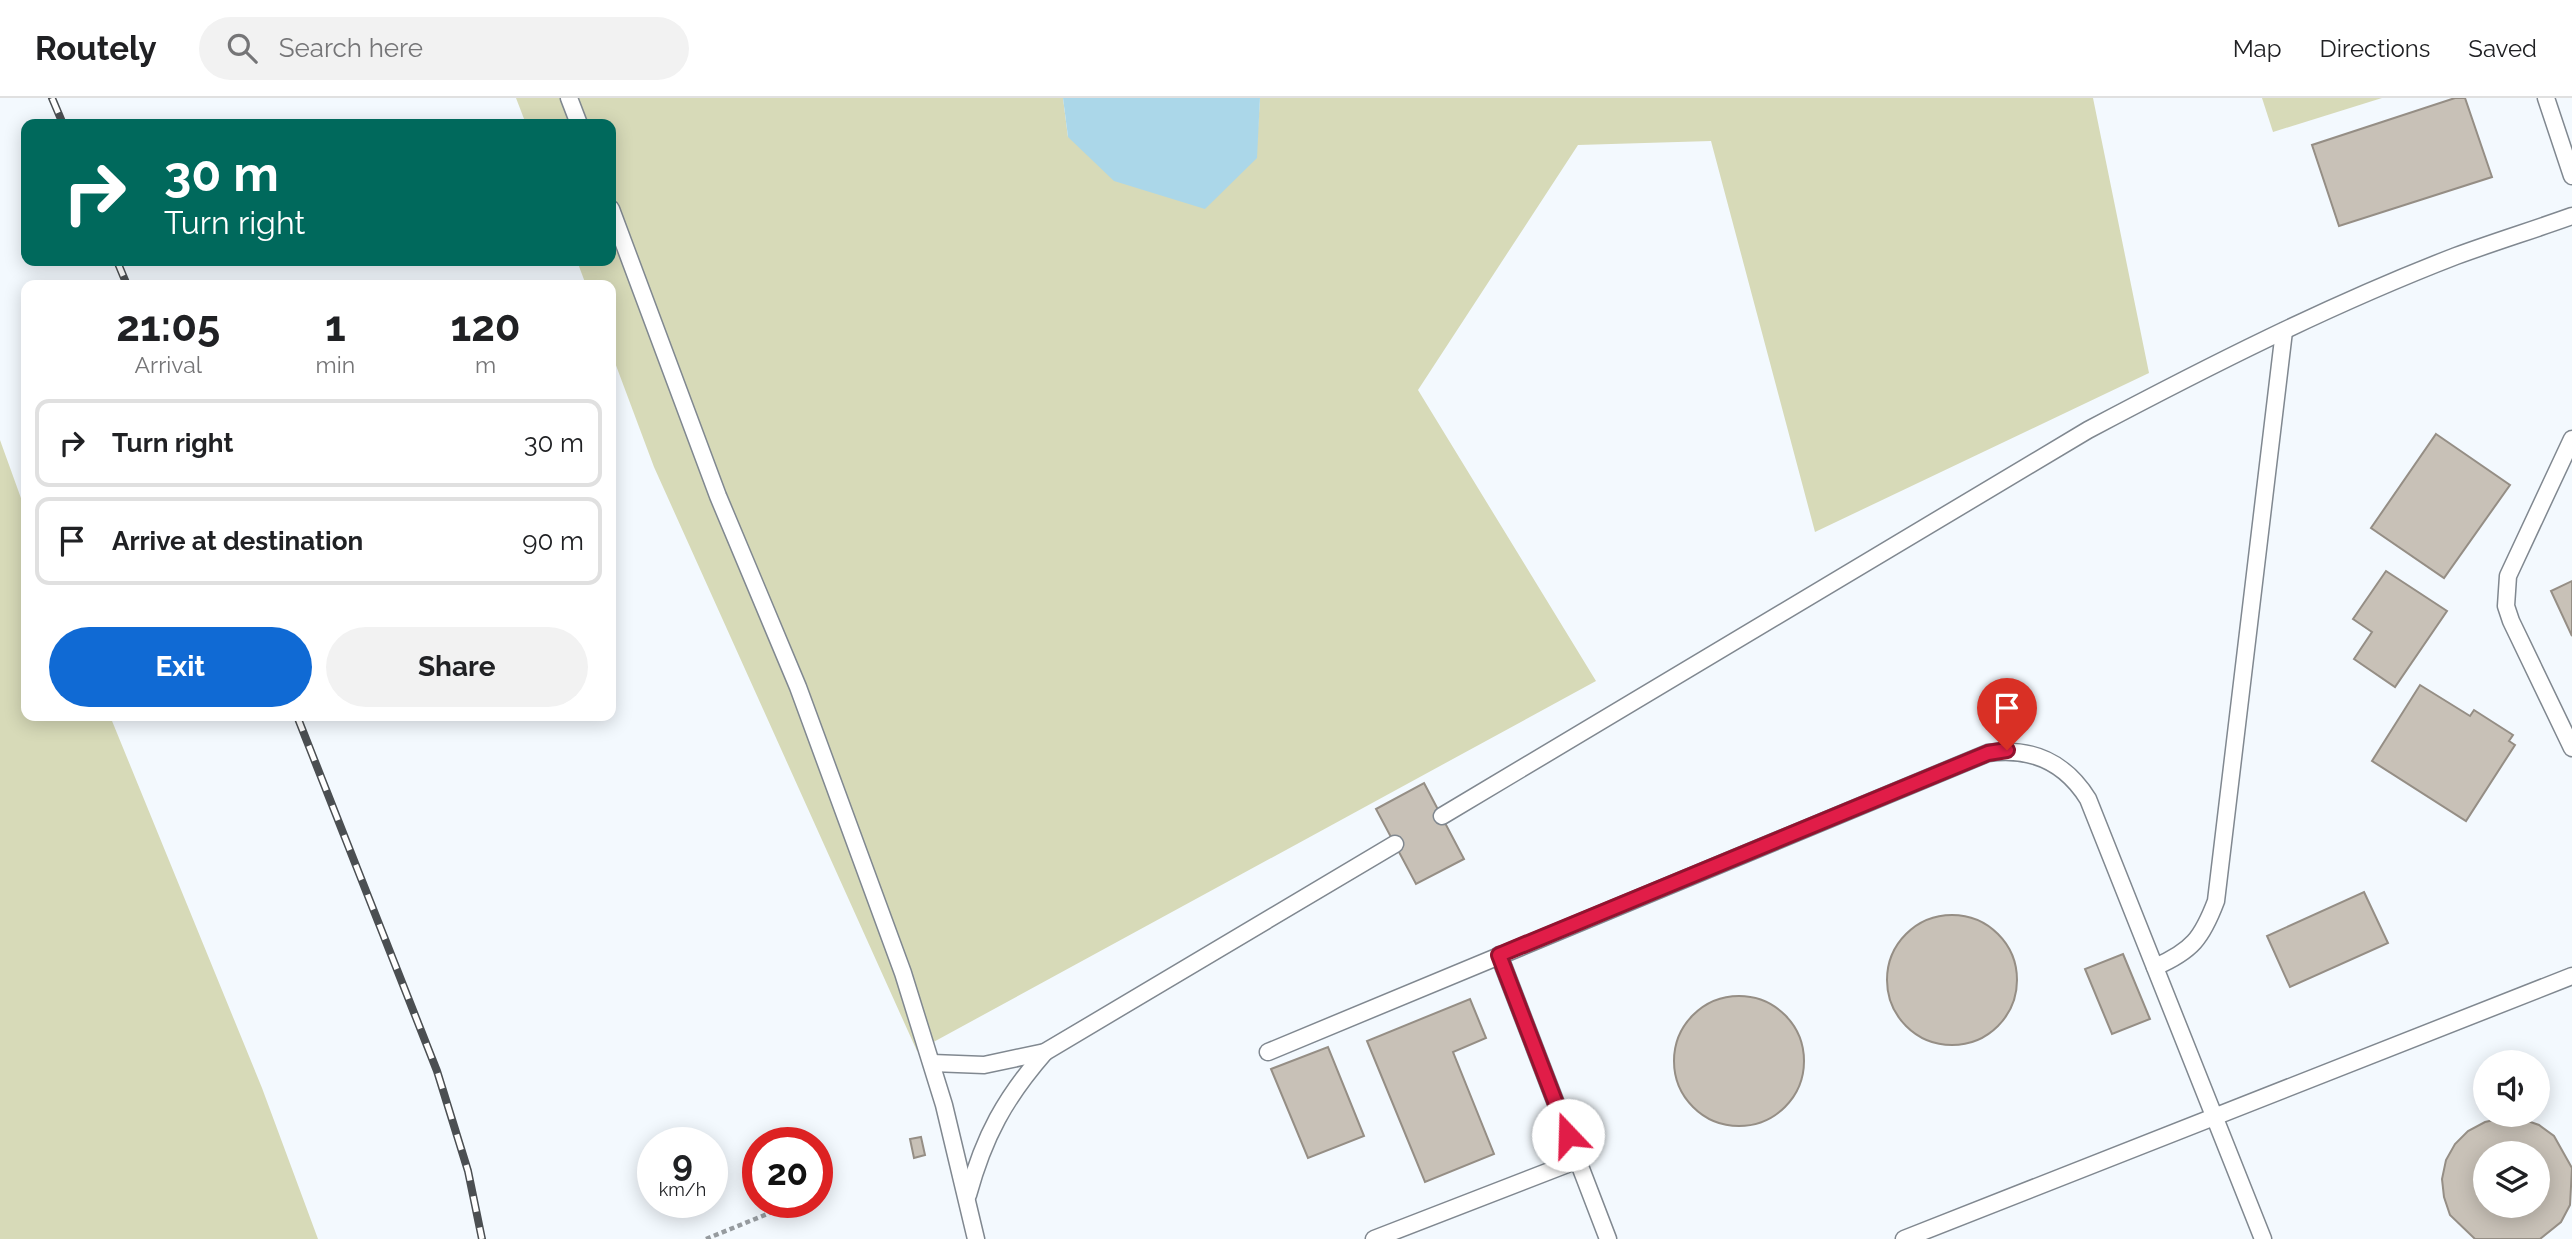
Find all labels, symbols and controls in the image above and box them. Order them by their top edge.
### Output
search box [199,17,689,80]
text: Routely [35,29,157,68]
icon: search [223,29,261,67]
text: Search here [279,33,423,63]
text: Map [2233,34,2282,63]
text: Directions [2320,34,2430,63]
text: Saved [2468,34,2537,63]
text: 30 m [164,145,279,202]
icon: right [49,147,140,238]
text: Turn right [164,204,305,241]
text: 21:05 [116,302,220,351]
text: 1 [325,302,346,351]
text: 120 [450,302,521,351]
text: Arrival [135,351,202,378]
text: min [316,351,355,378]
text: m [475,351,496,378]
icon: right [53,424,91,462]
text: Turn right [112,428,233,458]
text: 30 m [524,428,584,458]
icon: arrive [53,522,91,560]
text: Arrive at destination [112,526,363,556]
text: 90 m [522,526,584,556]
button: Exit [49,627,312,707]
button: Share [326,627,588,707]
pin [1977,678,2037,750]
icon: arrive [1988,689,2026,727]
map controls [2473,1050,2550,1218]
button: sound [2473,1050,2550,1127]
position arrow [1531,1098,1605,1172]
speed limit sign: 20 [742,1127,833,1218]
button: layers [2473,1141,2550,1218]
text: 9 [672,1143,693,1184]
text: km/h [659,1179,706,1200]

